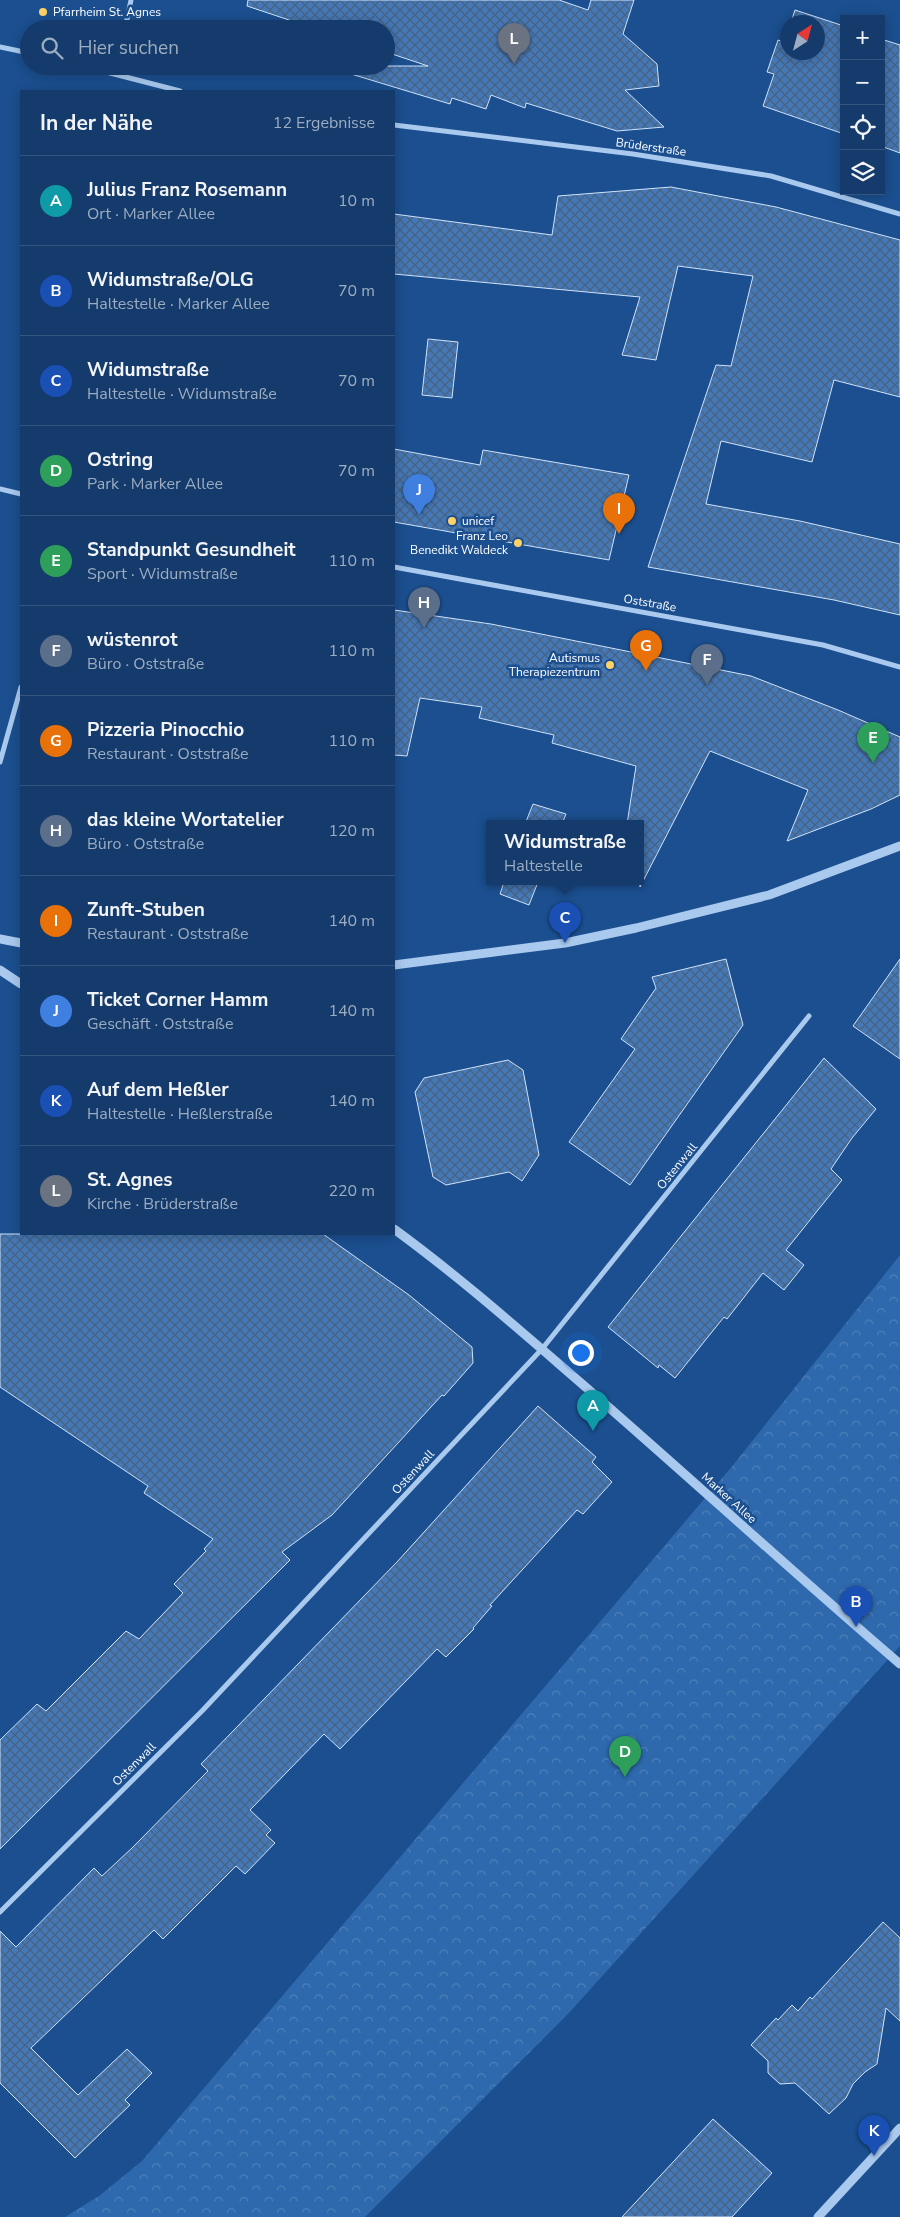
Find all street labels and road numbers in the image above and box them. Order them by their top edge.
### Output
street label: Brüderstraße [615,134,687,160]
street label: Oststraße [622,590,678,616]
street label: Ostenwall [653,1139,701,1193]
street label: Ostenwall [388,1446,438,1498]
street label: Marker Allee [698,1469,760,1527]
street label: Ostenwall [109,1738,160,1789]

